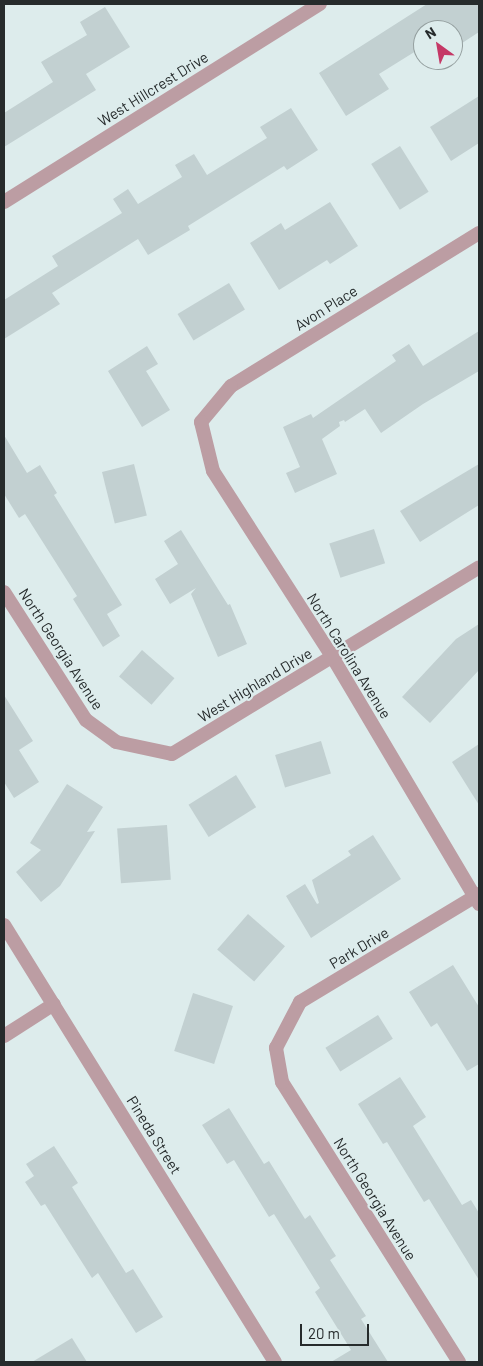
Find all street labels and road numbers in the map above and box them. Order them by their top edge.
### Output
street label: West Hillcrest Drive [95,48,211,130]
street label: Avon Place [291,282,361,334]
street label: North Georgia Avenue [15,585,107,713]
street label: North Carolina Avenue [303,590,395,722]
street label: West Highland Drive [195,644,315,726]
street label: Park Drive [326,923,392,973]
street label: Pineda Street [123,1093,185,1177]
street label: North Georgia Avenue [330,1134,420,1264]

